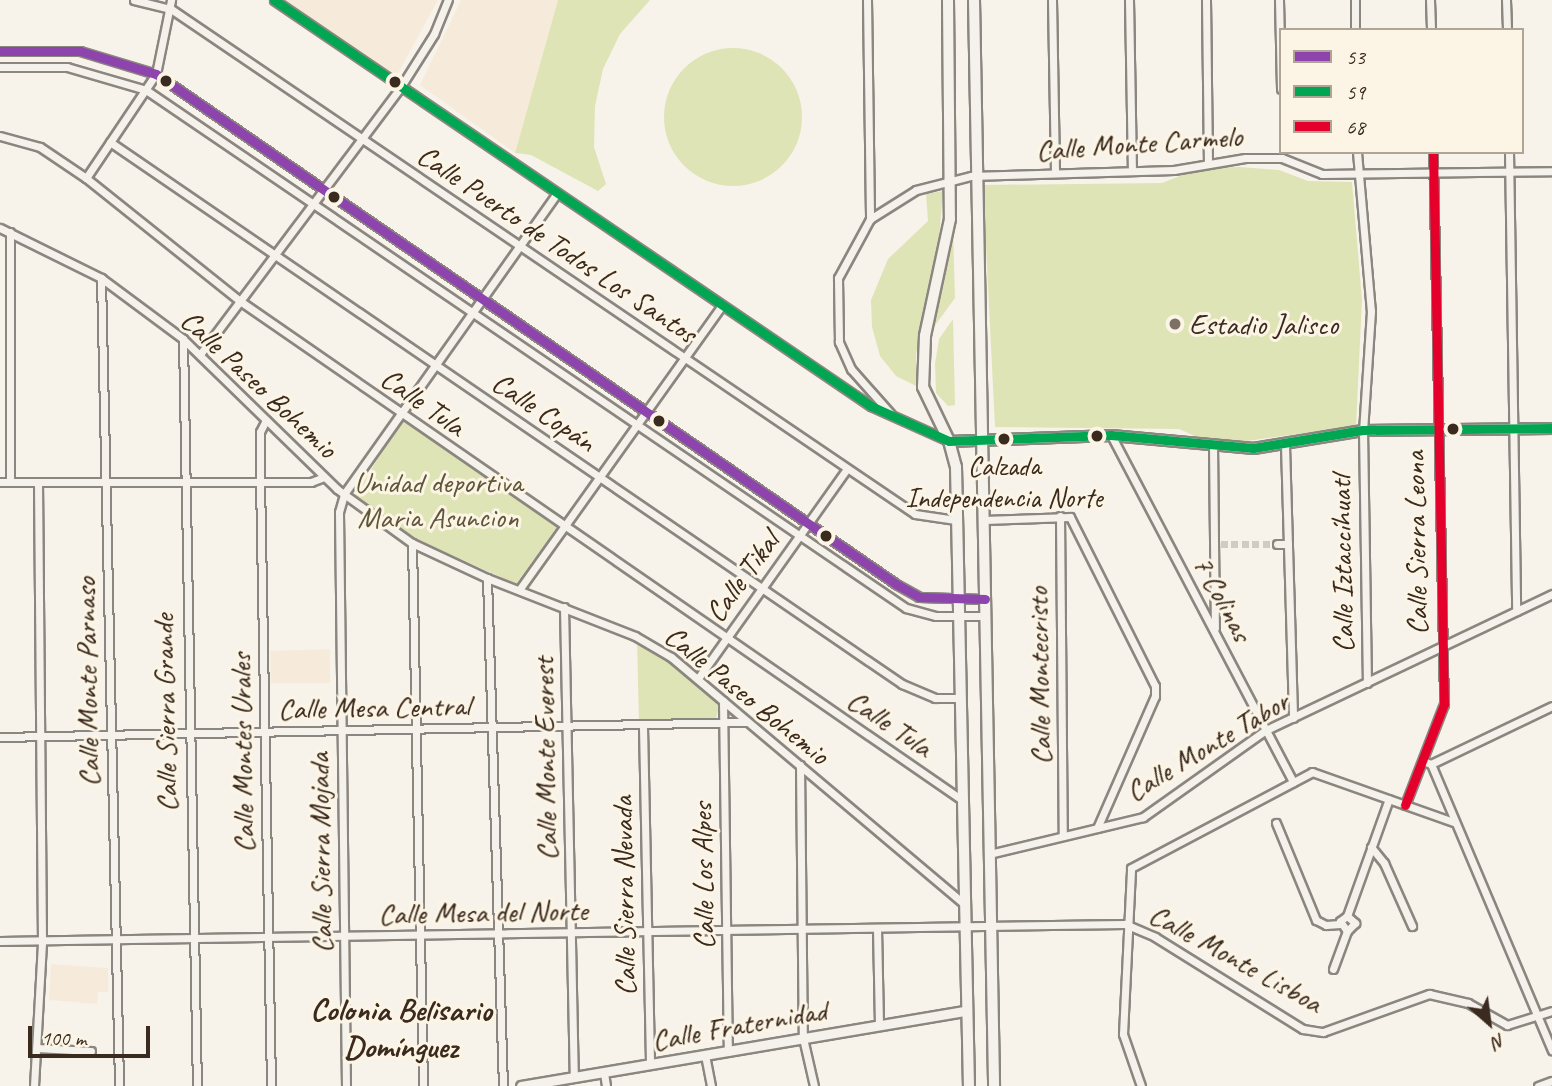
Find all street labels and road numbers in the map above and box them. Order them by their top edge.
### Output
street label: Calle Monte Carmelo [1034,118,1244,168]
street label: Calle Puerto de Todos Los Santos [410,137,704,351]
street label: Calle Paseo Bohemio [173,302,345,466]
street label: Calle Tula [374,360,472,444]
street label: Calle Copán [485,364,603,460]
street label: Calle Sierra Leona [1396,450,1436,636]
street label: Calle Iztaccíhuatl [1322,474,1362,654]
street label: Calle Tikal [698,525,786,629]
street label: 7 Colinas [1185,549,1261,647]
street label: Calle Monte Parnaso [67,577,107,787]
street label: Calle Montecristo [1019,587,1059,765]
street label: Calle Sierra Grande [145,613,185,813]
street label: Calle Paseo Bohemio [657,617,837,773]
street label: Calle Montes Urales [222,652,262,854]
street label: Calle Monte Everest [525,657,565,861]
street label: Calle Tula [841,682,939,764]
street label: Calle Monte Tabor [1118,683,1296,809]
street label: Calle Mesa Central [278,687,470,727]
street label: Calle Sierra Mojada [300,753,340,953]
street label: Calle Sierra Nevada [604,796,644,996]
street label: Calle Los Alpes [684,802,722,950]
street label: Calle Mesa del Norte [379,892,587,932]
street label: Calle Monte Lisboa [1143,896,1329,1020]
street label: Calle Fraternidad [648,992,830,1058]

